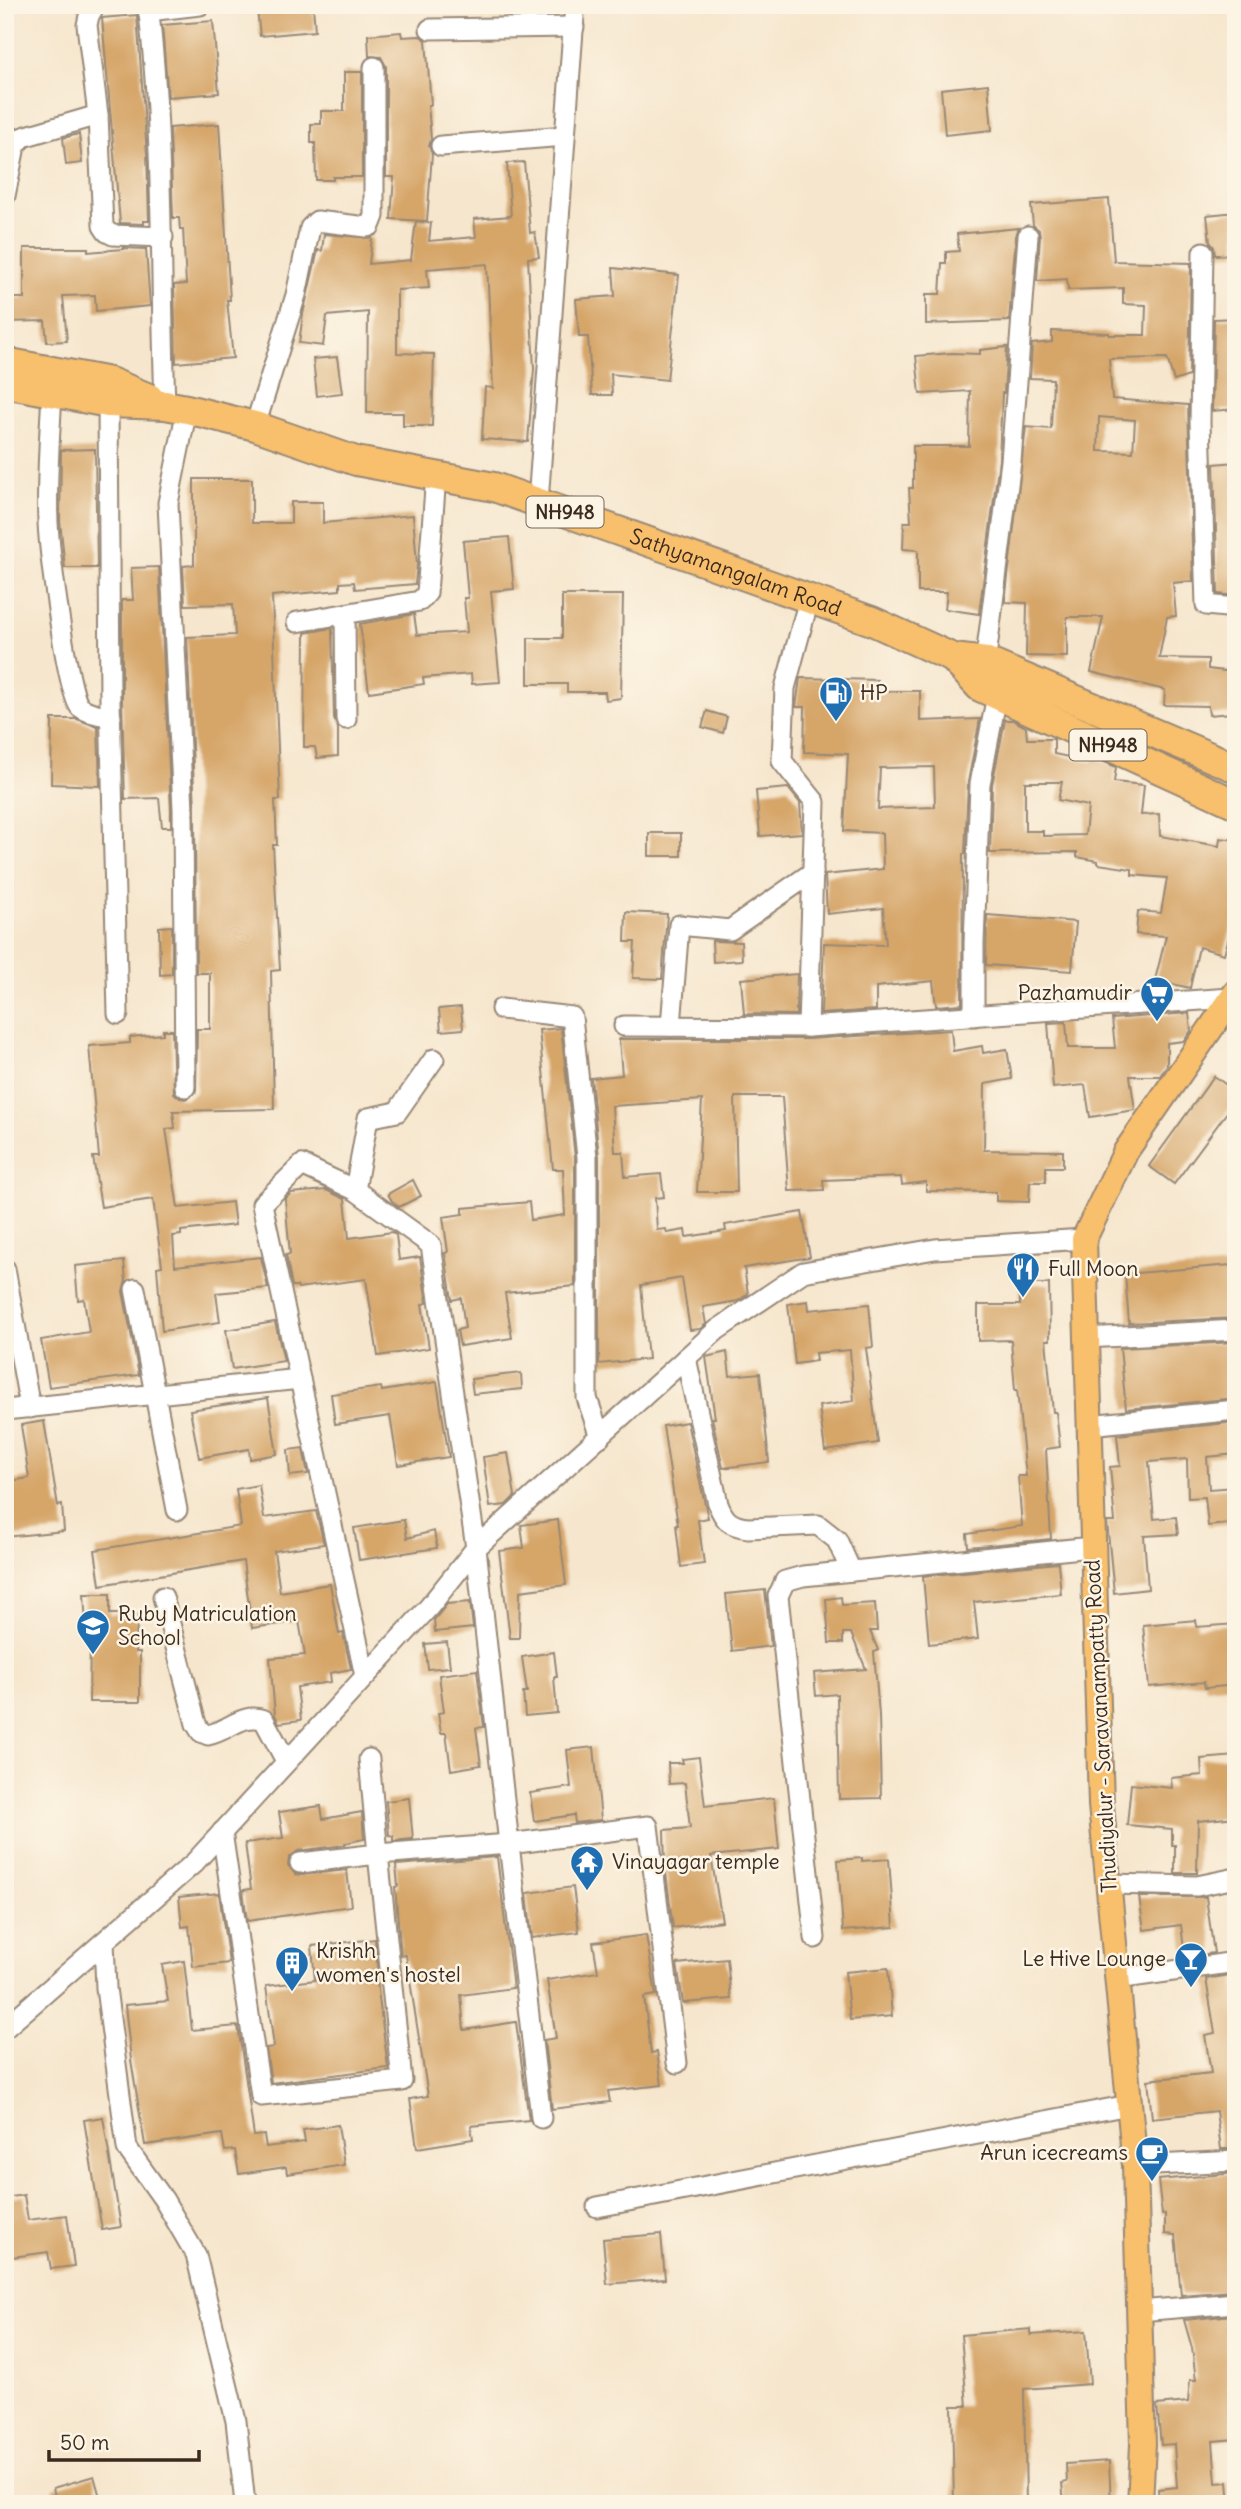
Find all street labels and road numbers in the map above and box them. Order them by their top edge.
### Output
road number: NH948 [526,496,604,527]
street label: Sathyamangalam Road [626,522,845,622]
road number: NH948 [1070,730,1146,760]
street label: Thudiyalur - Saravanampatty Road [1078,1559,1123,1893]

